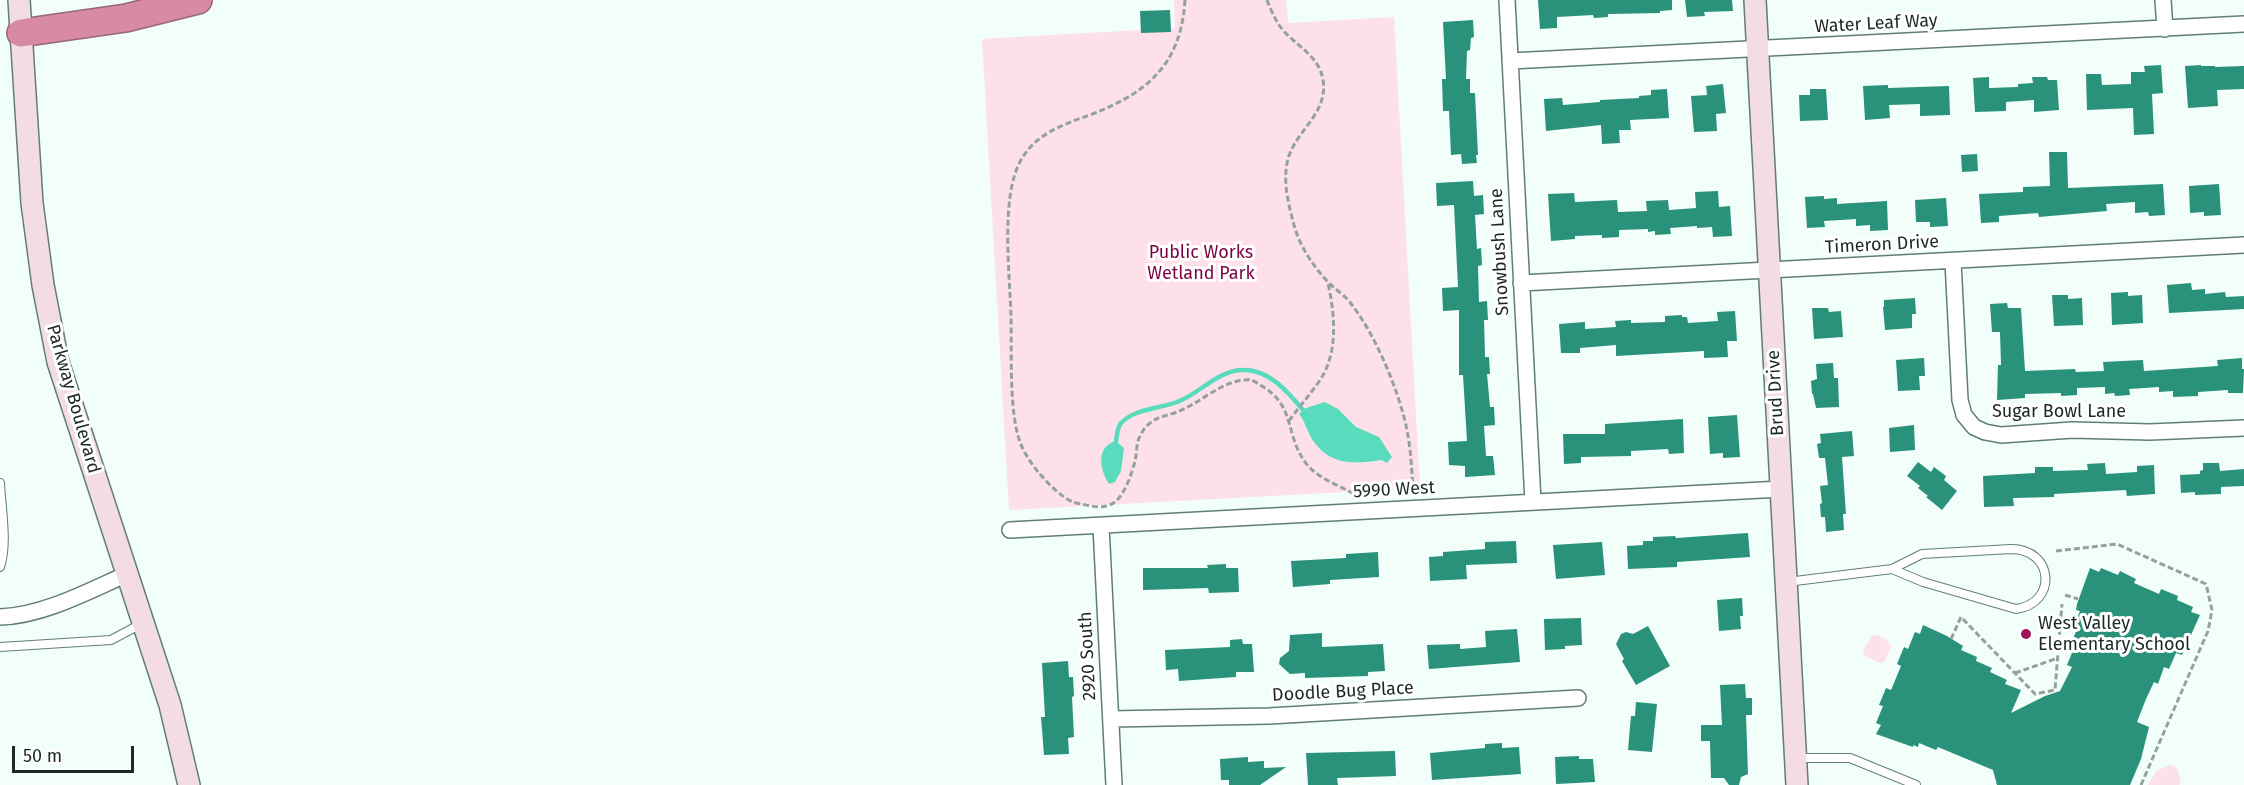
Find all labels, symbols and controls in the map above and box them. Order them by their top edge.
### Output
street label: Water Leaf Way [1814,10,1938,38]
street label: Snowbush Lane [1486,188,1514,316]
street label: Timeron Drive [1824,231,1940,259]
park label: Public Works Wetland Park [1147,242,1255,284]
street label: Parkway Boulevard [41,322,105,476]
street label: Brud Drive [1763,349,1789,437]
street label: Sugar Bowl Lane [1992,401,2126,423]
street label: 5990 West [1353,477,1435,503]
street label: 2920 South [1075,611,1101,701]
place label: West Valley Elementary School [2038,613,2190,656]
marker: West Valley Elementary School [2019,627,2033,641]
street label: Doodle Bug Place [1272,677,1414,707]
scale bar [15,734,136,772]
text: 50 m [23,745,62,767]

